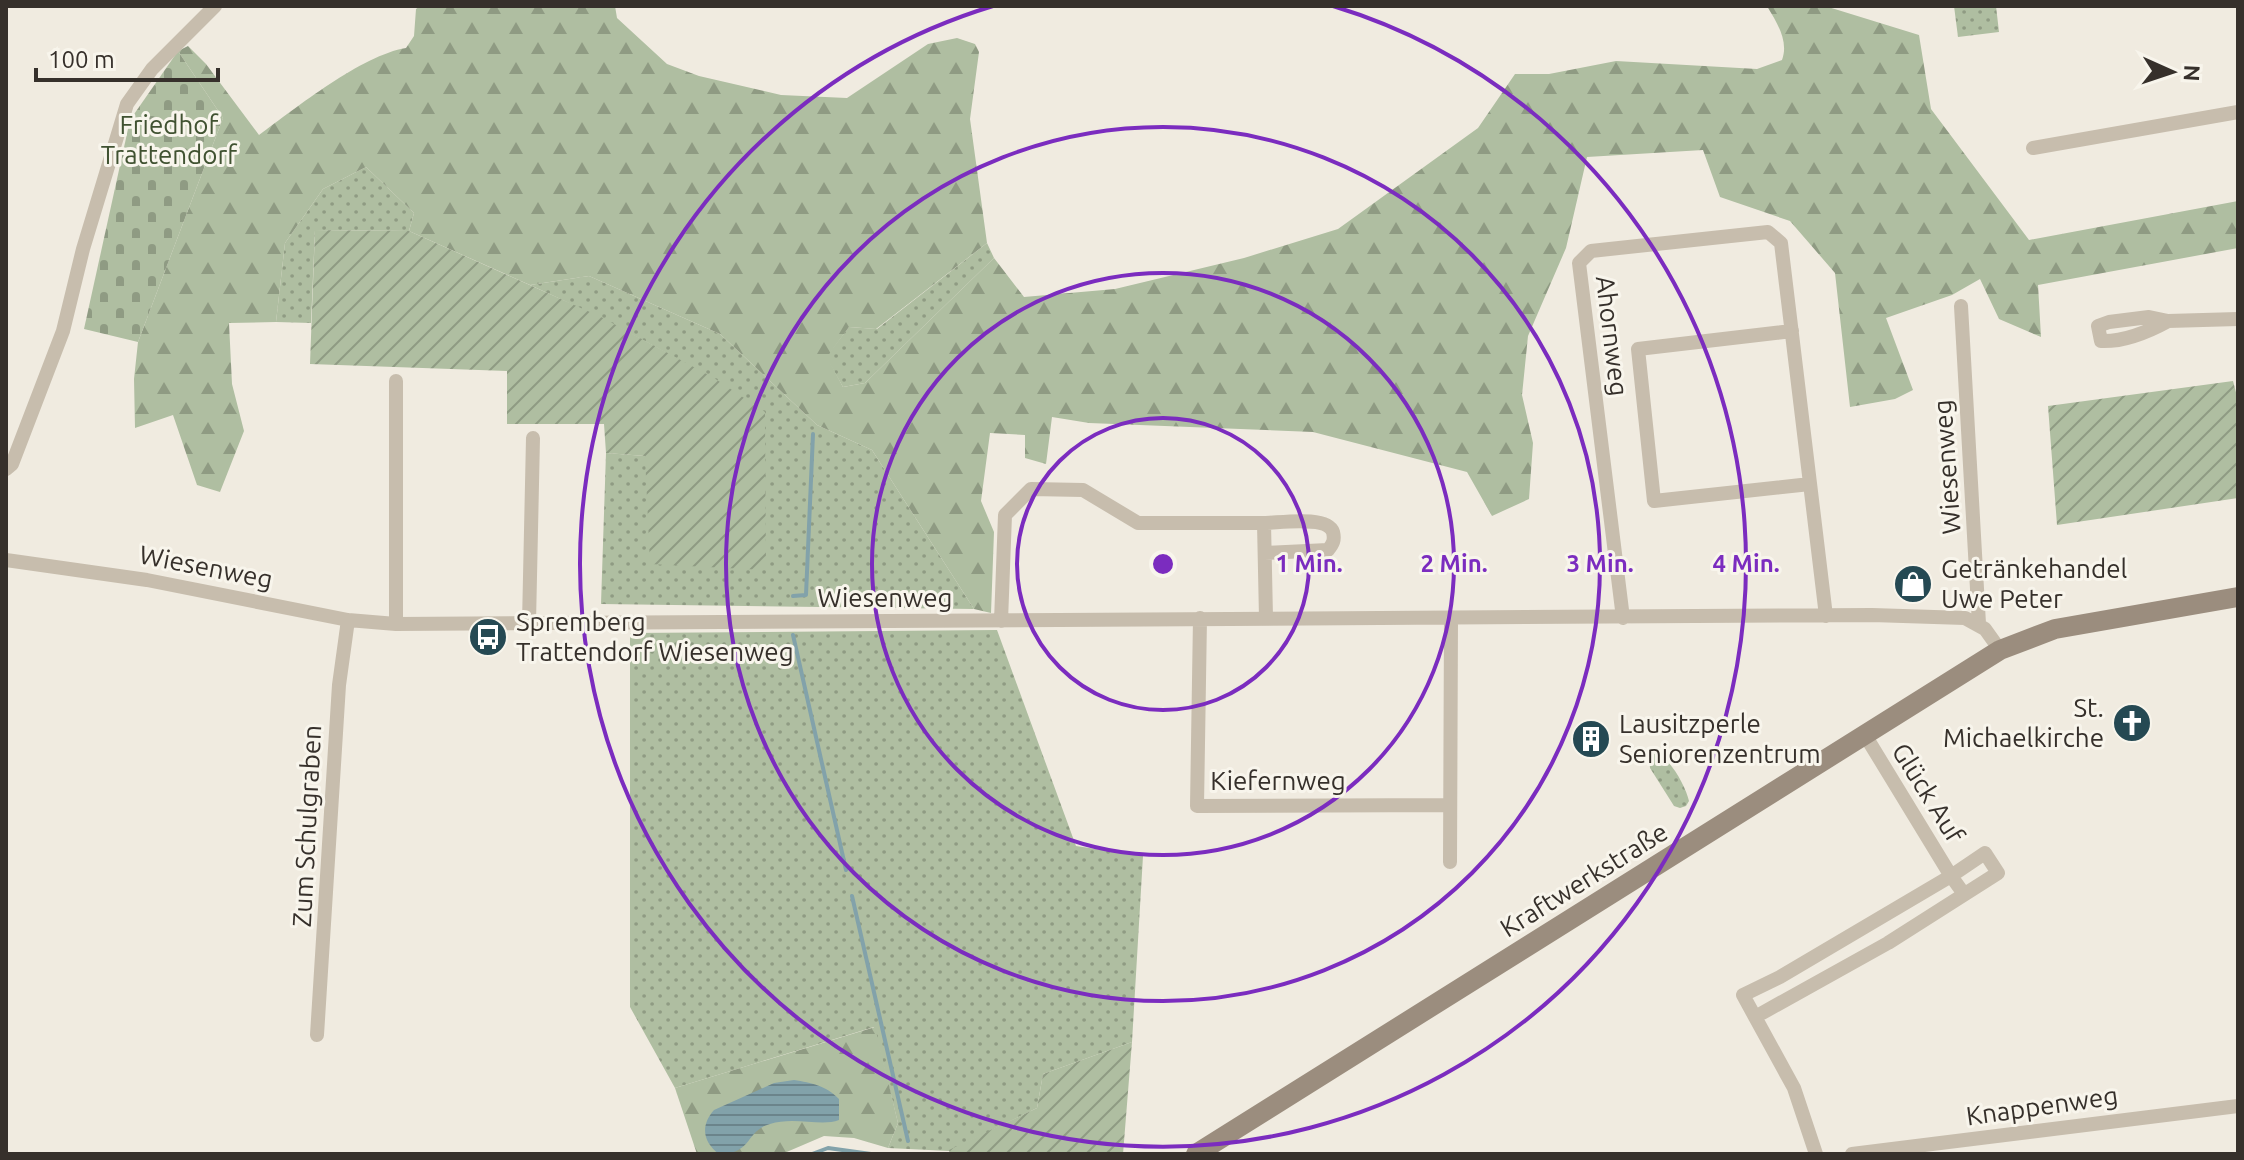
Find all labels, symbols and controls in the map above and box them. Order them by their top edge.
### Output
scale bar [36,32,218,82]
north arrow [2132,32,2212,112]
text: 100 m [48,46,115,73]
text: N [2180,64,2205,82]
park label: Friedhof Trattendorf [101,110,238,169]
street label: Ahornweg [1591,274,1634,398]
street label: Wiesenweg [1927,399,1966,535]
street label: Wiesenweg [137,539,275,594]
centre of rings [1149,550,1177,578]
text: 1 Min. [1275,550,1343,577]
text: 2 Min. [1420,550,1488,577]
text: 3 Min. [1566,550,1634,577]
text: 4 Min. [1712,550,1780,577]
place label: Getränkehandel Uwe Peter [1941,554,2128,613]
shop icon: Getränkehandel Uwe Peter [1892,563,1934,605]
street label: Wiesenweg [817,583,953,612]
place label: Spremberg Trattendorf Wiesenweg [516,607,794,666]
bus stop icon: Spremberg Trattendorf Wiesenweg [467,616,509,658]
place label: St. Michaelkirche [1943,693,2104,752]
church icon: St. Michaelkirche [2111,702,2153,744]
place label: Lausitzperle Seniorenzentrum [1619,709,1821,768]
building icon: Lausitzperle Seniorenzentrum [1570,718,1612,760]
street label: Zum Schulgraben [287,724,326,928]
street label: Glück Auf [1887,738,1971,849]
street label: Kiefernweg [1210,766,1346,795]
street label: Kraftwerkstraße [1495,817,1673,943]
street label: Knappenweg [1964,1080,2120,1131]

